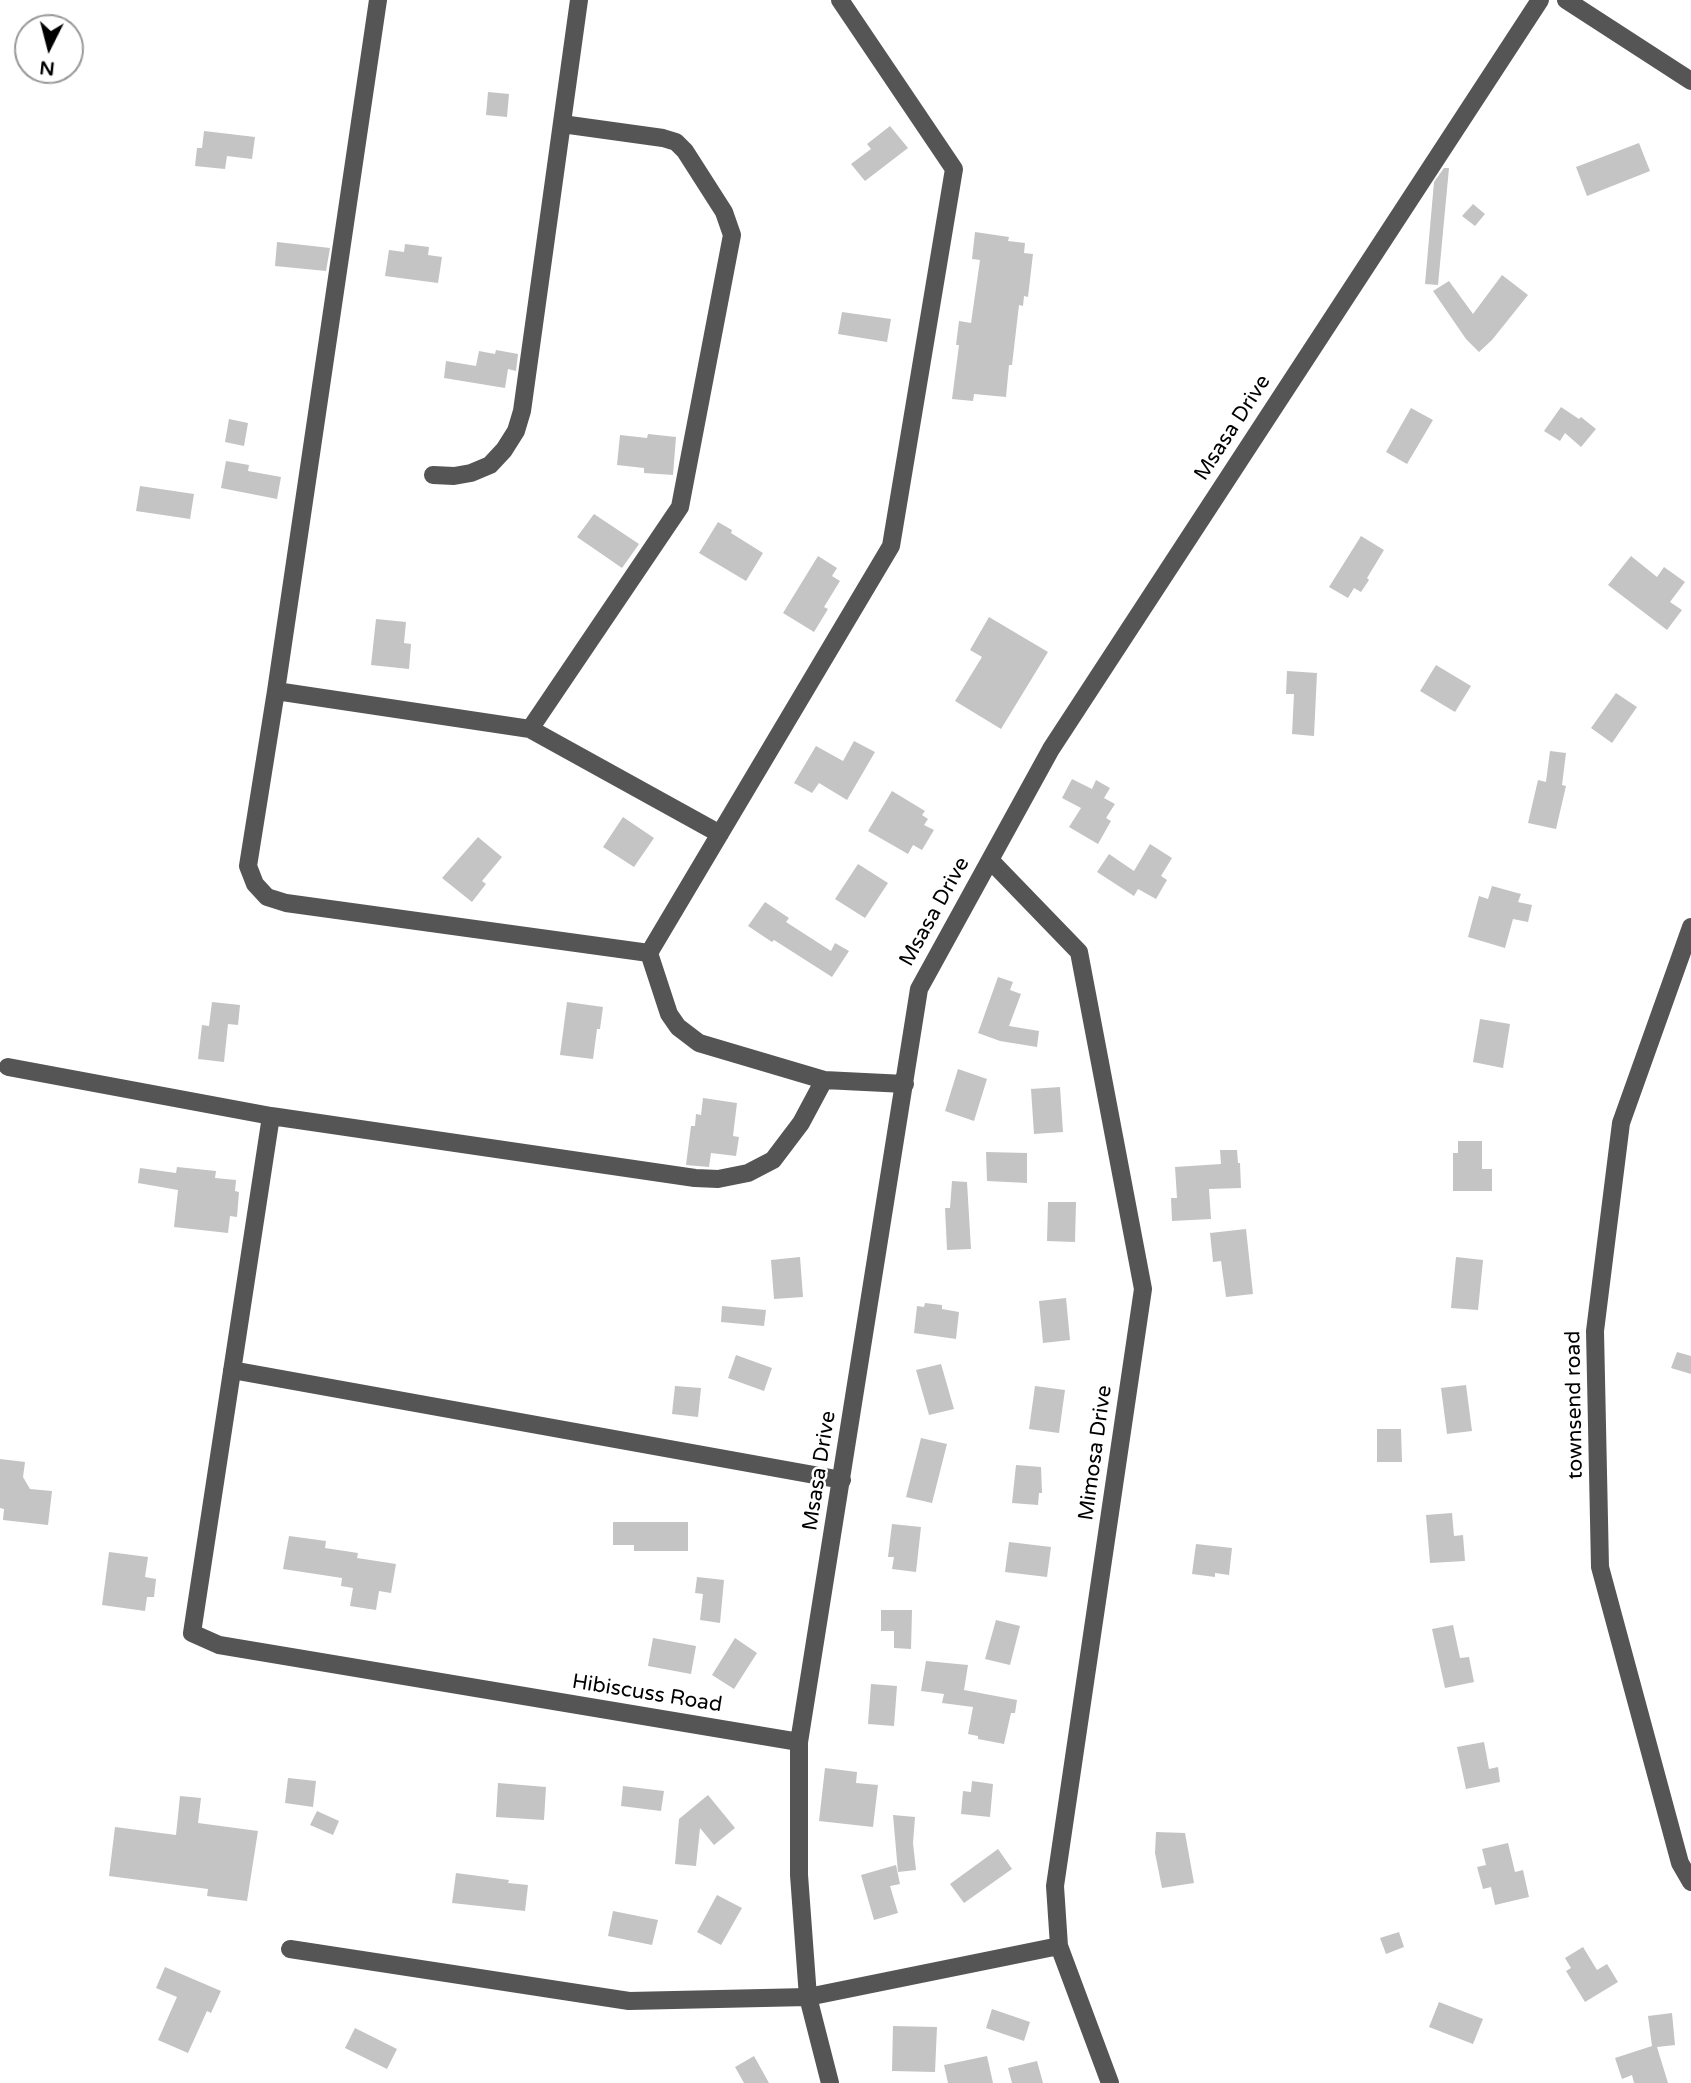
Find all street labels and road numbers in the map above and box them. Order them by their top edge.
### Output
street label: Msasa Drive [1189,370,1277,486]
street label: Msasa Drive [895,853,975,971]
street label: townsend road [1561,1330,1589,1480]
street label: Mimosa Drive [1074,1384,1118,1522]
street label: Msasa Drive [798,1409,842,1533]
street label: Hibiscuss Road [570,1670,724,1718]

